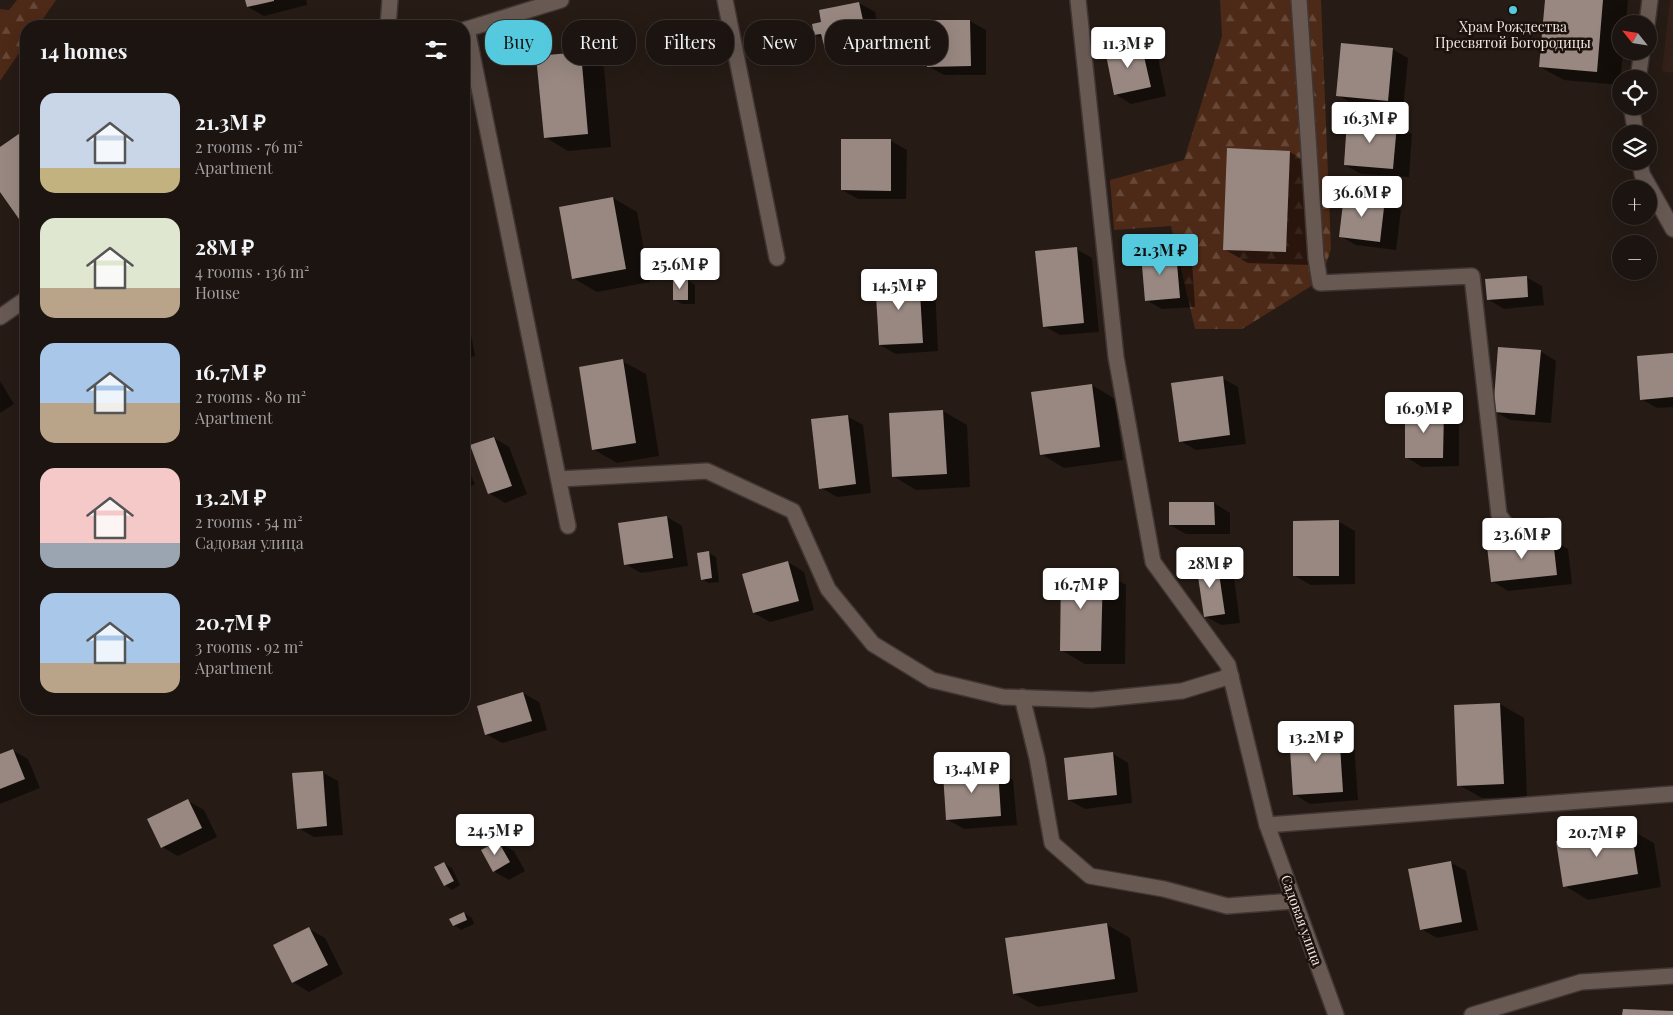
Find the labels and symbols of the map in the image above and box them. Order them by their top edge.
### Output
marker: Храм Рождества Пресвятой Богородицы [1507,4,1519,16]
north arrow [1612,15,1658,60]
place label: Храм Рождества Пресвятой Богородицы [1435,17,1591,52]
pin: 11.3M ₽ [1082,27,1174,69]
pin: 16.3M ₽ [1324,102,1416,144]
pin: 36.6M ₽ [1316,176,1408,218]
pin: 21.3M ₽ [1114,234,1206,276]
pin: 25.6M ₽ [634,248,726,290]
pin: 14.5M ₽ [853,268,945,311]
pin: 16.9M ₽ [1378,392,1470,434]
pin: 23.6M ₽ [1476,518,1568,560]
pin: 28M ₽ [1175,546,1245,589]
pin: 16.7M ₽ [1035,568,1127,610]
pin: 13.2M ₽ [1270,720,1362,763]
pin: 13.4M ₽ [926,752,1018,794]
pin: 24.5M ₽ [449,814,541,856]
pin: 20.7M ₽ [1551,816,1643,858]
street label: Садовая улица [1277,872,1327,968]

